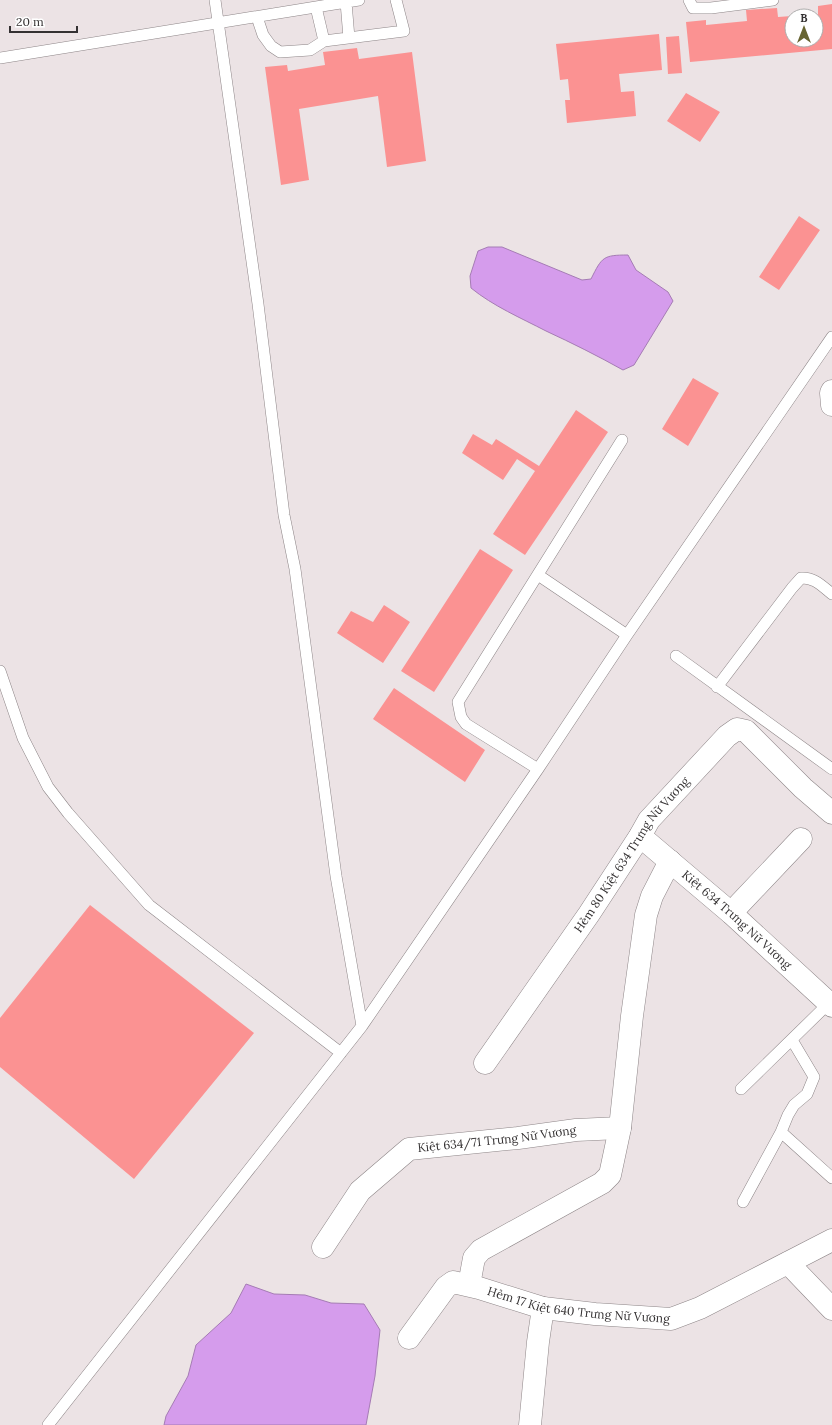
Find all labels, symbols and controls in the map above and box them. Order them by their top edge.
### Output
scale bar [10,8,77,34]
north arrow [784,8,824,48]
text: B [800,11,808,25]
text: 20 m [16,14,44,29]
street label: Hẻm 80 Kiệt 634 Trưng Nữ Vương [570,773,693,935]
street label: Kiệt 634 Trưng Nữ Vương [679,867,795,972]
street label: Kiệt 634/71 Trưng Nữ Vương [417,1122,577,1155]
street label: Hẻm 17 Kiệt 640 Trưng Nữ Vương [486,1283,671,1326]

